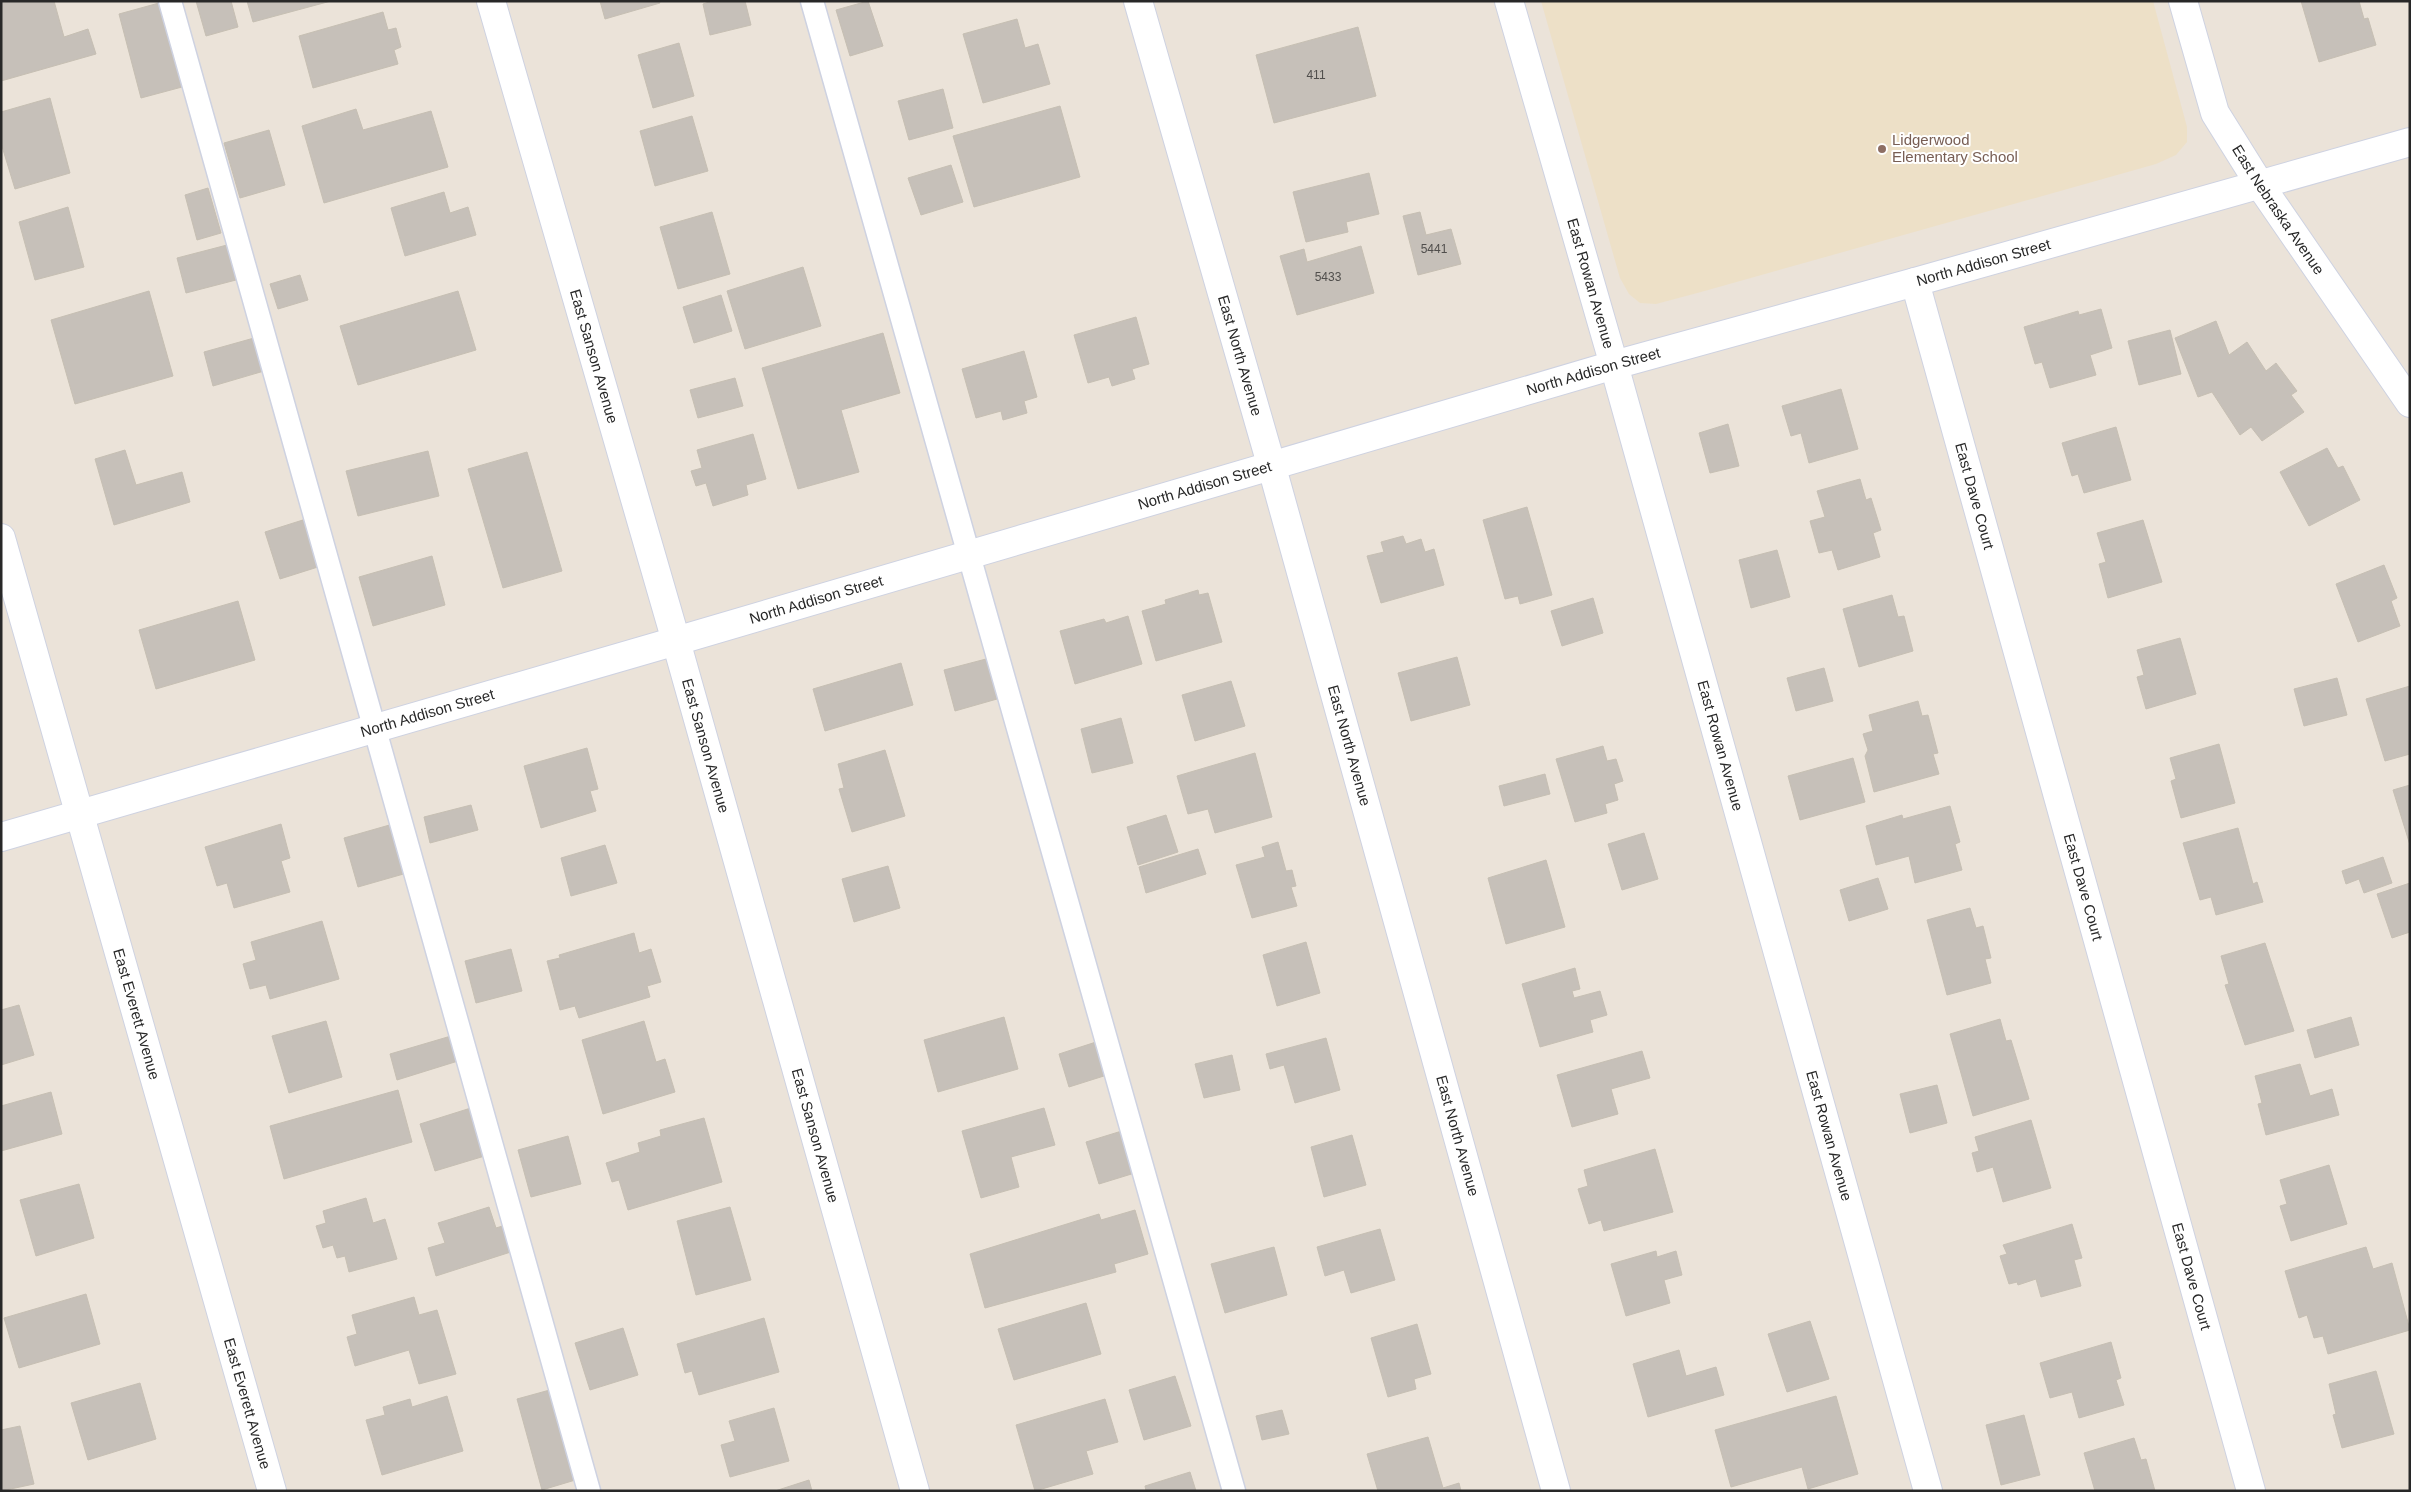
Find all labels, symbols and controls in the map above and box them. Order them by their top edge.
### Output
house number: 411 [1306,68,1326,82]
place label: Lidgerwood Elementary School [1892,131,2018,165]
street label: East Nebraska Avenue [2229,142,2328,278]
marker: Lidgerwood Elementary School [1876,143,1888,155]
street label: East Rowan Avenue [1564,216,1618,350]
street label: North Addison Street [1914,235,2053,289]
house number: 5441 [1421,242,1448,256]
house number: 5433 [1315,270,1342,284]
street label: East Sanson Avenue [567,287,622,425]
street label: East North Avenue [1215,293,1266,418]
street label: North Addison Street [1524,343,1663,398]
street label: East Dave Court [1952,440,1998,552]
street label: North Addison Street [1136,457,1274,513]
street label: North Addison Street [747,571,886,627]
street label: East Sanson Avenue [679,676,733,815]
street label: East Rowan Avenue [1694,678,1747,813]
street label: East North Avenue [1325,683,1375,808]
street label: North Addison Street [358,685,497,740]
street label: East Dave Court [2061,832,2107,943]
street label: East Everett Avenue [110,946,164,1082]
street label: East Sanson Avenue [789,1066,843,1205]
street label: East Rowan Avenue [1803,1068,1856,1203]
street label: East North Avenue [1433,1073,1483,1198]
street label: East Dave Court [2169,1221,2215,1332]
street label: East Everett Avenue [221,1336,274,1471]

